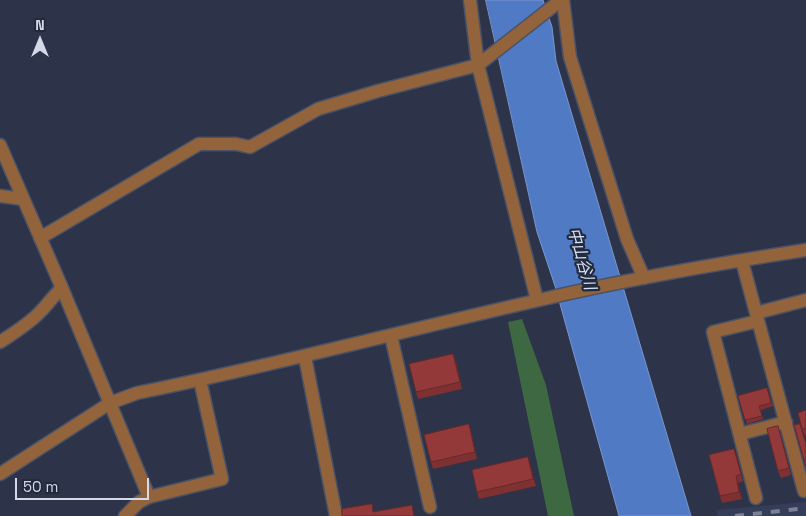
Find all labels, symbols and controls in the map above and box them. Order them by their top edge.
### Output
north arrow [15,15,65,65]
text: N [35,16,45,34]
water label: 中山谷川 [563,226,599,292]
scale bar [18,468,151,500]
text: 50 m [23,477,58,496]

